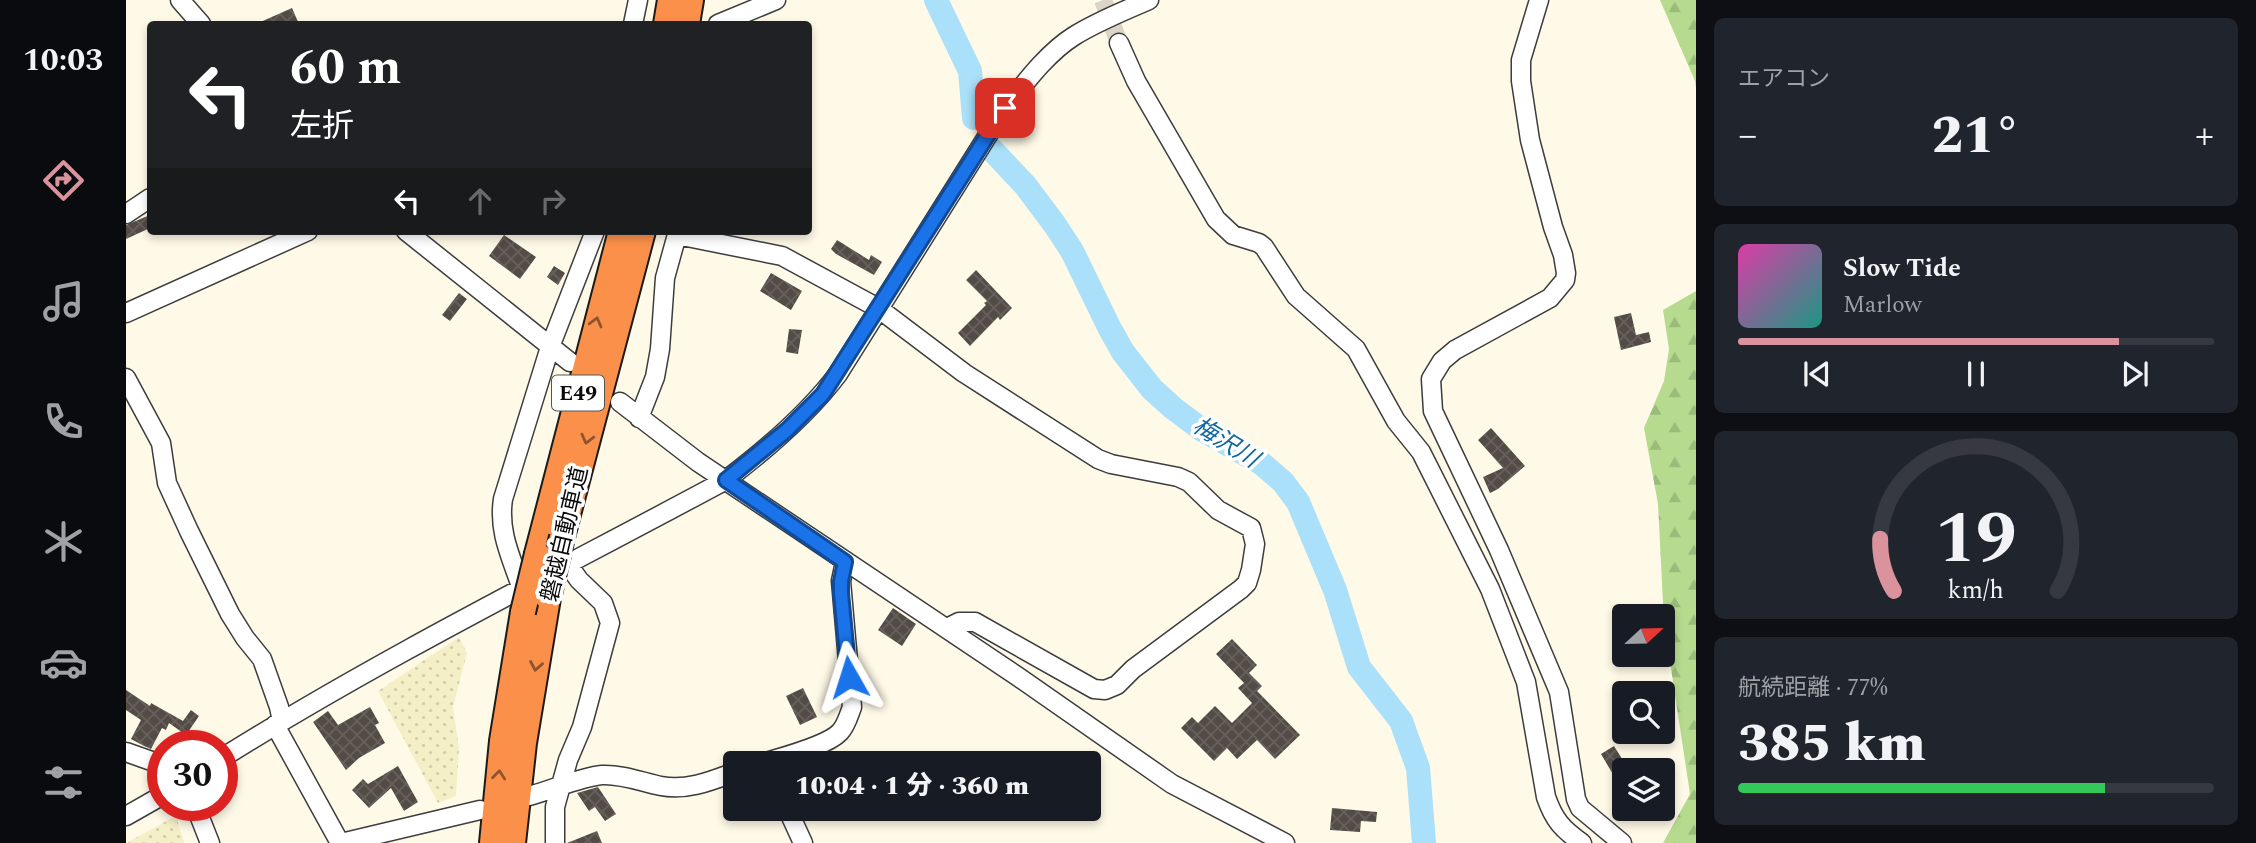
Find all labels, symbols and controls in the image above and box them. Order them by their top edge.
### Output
text: 60 m [290,31,401,106]
text: 10:03 [23,36,103,85]
icon: left [175,49,266,140]
text: エアコン [1738,62,1830,97]
pin [975,78,1035,138]
icon: arrive [986,89,1024,127]
text: 21° [1932,97,2020,176]
text: 左折 [290,102,354,151]
text: − [1738,107,1757,165]
text: + [2195,107,2214,165]
icon: directions [39,156,88,205]
icon: left [388,182,426,220]
icon: ahead [461,182,499,220]
icon: right [534,182,572,220]
text: Slow Tide [1843,248,1961,288]
icon: music [39,277,88,326]
text: Marlow [1843,288,1922,323]
one-way arrow [588,316,603,328]
icon: previous [1798,355,1836,393]
icon: pause [1957,355,1995,393]
icon: next [2116,355,2154,393]
road number: E49 [552,376,604,410]
icon: phone [39,397,88,446]
water label: 梅沢川 [1185,409,1268,479]
one-way arrow [581,433,595,445]
street label: 磐越自動車道 [533,463,598,606]
text: 19 [1935,484,2017,595]
icon: climate [39,517,88,566]
text: km/h [1948,571,2004,609]
north arrow [1612,604,1675,667]
map controls [1612,604,1675,821]
icon: car [39,638,88,687]
position arrow [812,640,886,714]
one-way arrow [529,660,544,672]
text: 航続距離 · 77% [1738,671,1888,706]
button: search [1612,681,1675,744]
text: 385 km [1738,705,1926,784]
speed limit sign: 30 [147,730,238,821]
icon: filters [39,758,88,807]
button: layers [1612,758,1675,821]
text: 10:04 · 1 分 · 360 m [795,766,1029,806]
one-way arrow [491,769,506,781]

